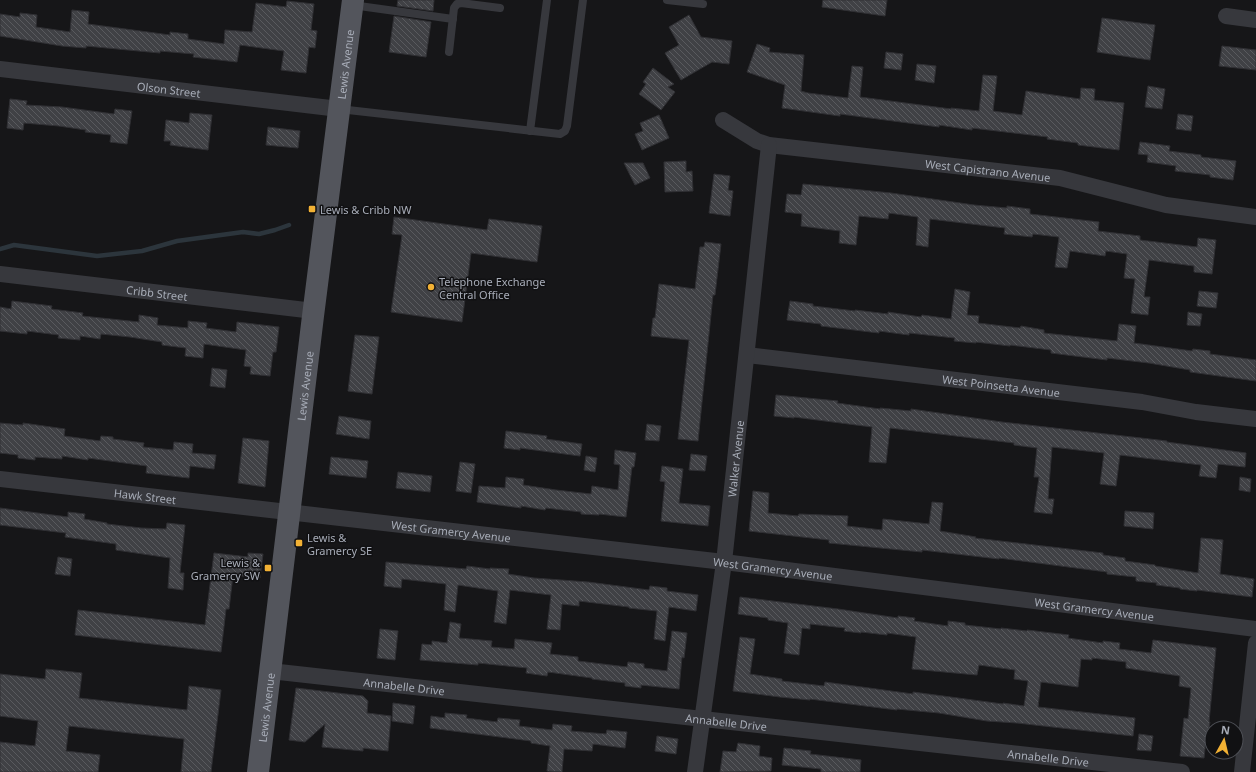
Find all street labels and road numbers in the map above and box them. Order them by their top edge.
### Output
street label: Lewis Avenue [333,29,357,100]
street label: Olson Street [136,78,201,100]
street label: West Capistrano Avenue [925,155,1051,184]
street label: Cribb Street [125,281,188,304]
street label: Lewis Avenue [293,350,316,421]
street label: West Poinsetta Avenue [941,371,1061,400]
street label: Walker Avenue [724,419,747,498]
street label: Hawk Street [113,485,177,507]
street label: West Gramercy Avenue [390,516,512,545]
street label: West Gramercy Avenue [712,553,833,583]
street label: West Gramercy Avenue [1034,594,1155,624]
street label: Lewis Avenue [254,672,277,743]
street label: Annabelle Drive [363,674,446,698]
street label: Annabelle Drive [685,710,768,733]
street label: Annabelle Drive [1007,745,1090,769]

